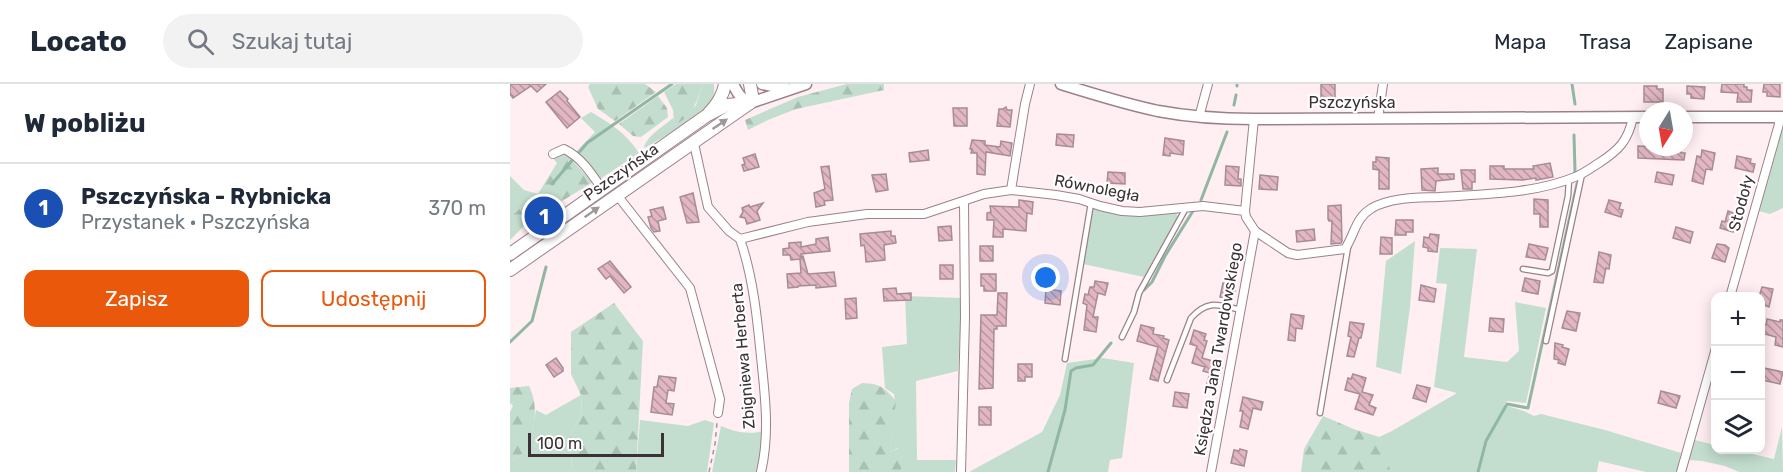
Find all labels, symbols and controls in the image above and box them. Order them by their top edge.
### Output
search box [163,14,583,68]
text: Locato [30,25,127,58]
icon: search [184,25,217,58]
text: Szukaj tutaj [232,28,352,55]
text: Mapa [1494,29,1546,54]
text: Trasa [1579,29,1631,54]
text: Zapisane [1664,29,1753,54]
street label: Pszczyńska [1308,93,1396,112]
north arrow [1639,102,1693,156]
text: W pobliżu [24,108,146,139]
one-way arrow [712,119,728,130]
street label: Pszczyńska [580,139,662,205]
street label: Równoległa [1053,170,1141,206]
street label: Stodoły [1724,173,1758,233]
text: Pszczyńska - Rybnicka [81,183,331,210]
pin: 1 [525,194,564,238]
text: 1 [39,196,48,220]
text: 370 m [428,196,486,220]
one-way arrow [584,206,600,218]
text: Przystanek · Pszczyńska [81,210,310,234]
street label: Księdza Jana Twardowskiego [1190,241,1247,457]
your location [1031,263,1060,292]
button: Zapisz [24,270,249,327]
button: Udostępnij [261,270,486,327]
street label: Zbigniewa Herberta [727,282,759,430]
map controls [1711,292,1765,454]
button: + [1711,292,1765,346]
button: − [1711,346,1765,400]
button: layers [1711,400,1765,454]
scale bar [528,430,664,458]
text: 100 m [537,434,582,453]

